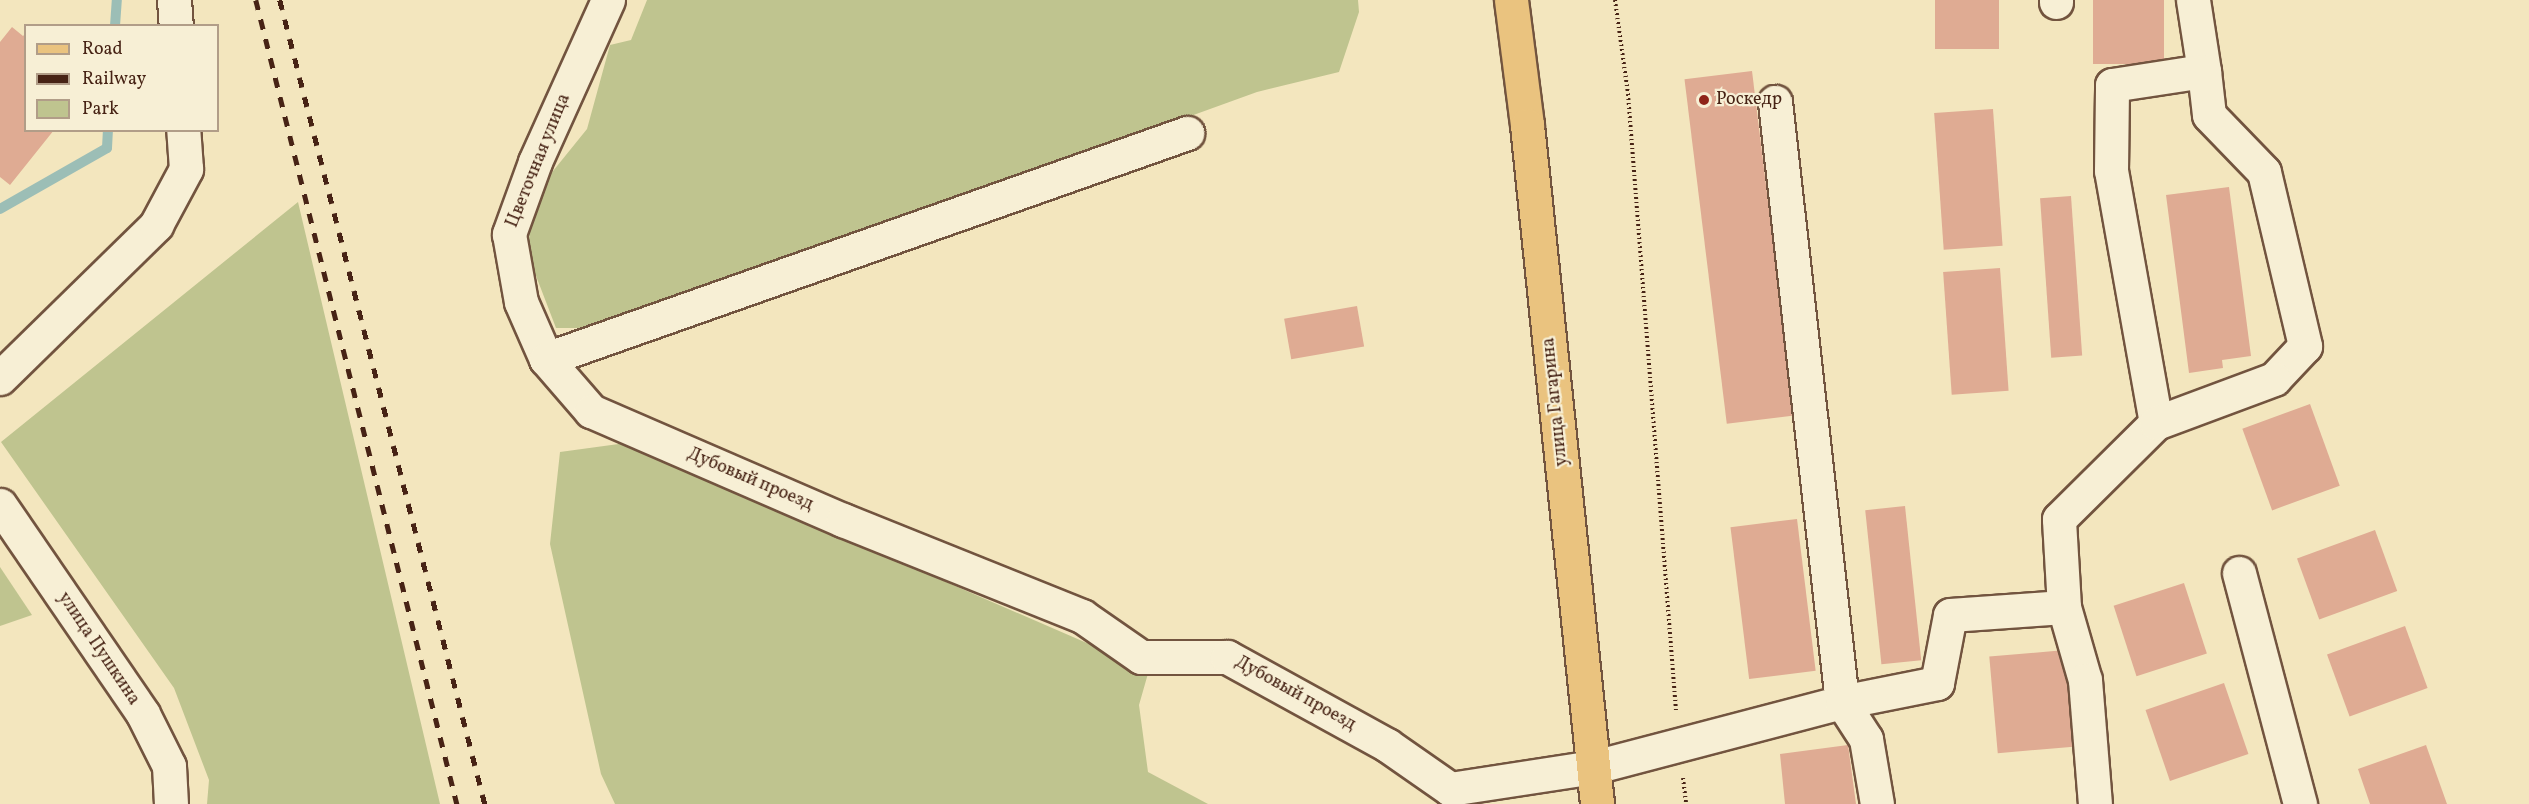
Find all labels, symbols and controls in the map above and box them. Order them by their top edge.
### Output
legend [24,24,219,132]
text: Road [82,37,123,62]
text: Railway [82,67,146,92]
place label: Роскедр [1716,89,1782,111]
street label: Цветочная улица [502,91,576,231]
marker: Роскедр [1697,93,1711,107]
text: Park [82,97,119,122]
street label: улица Гагарина [1539,337,1573,467]
street label: Дубовый проезд [684,444,816,516]
street label: улица Пушкина [52,588,144,710]
street label: Дубовый проезд [1231,652,1359,736]

